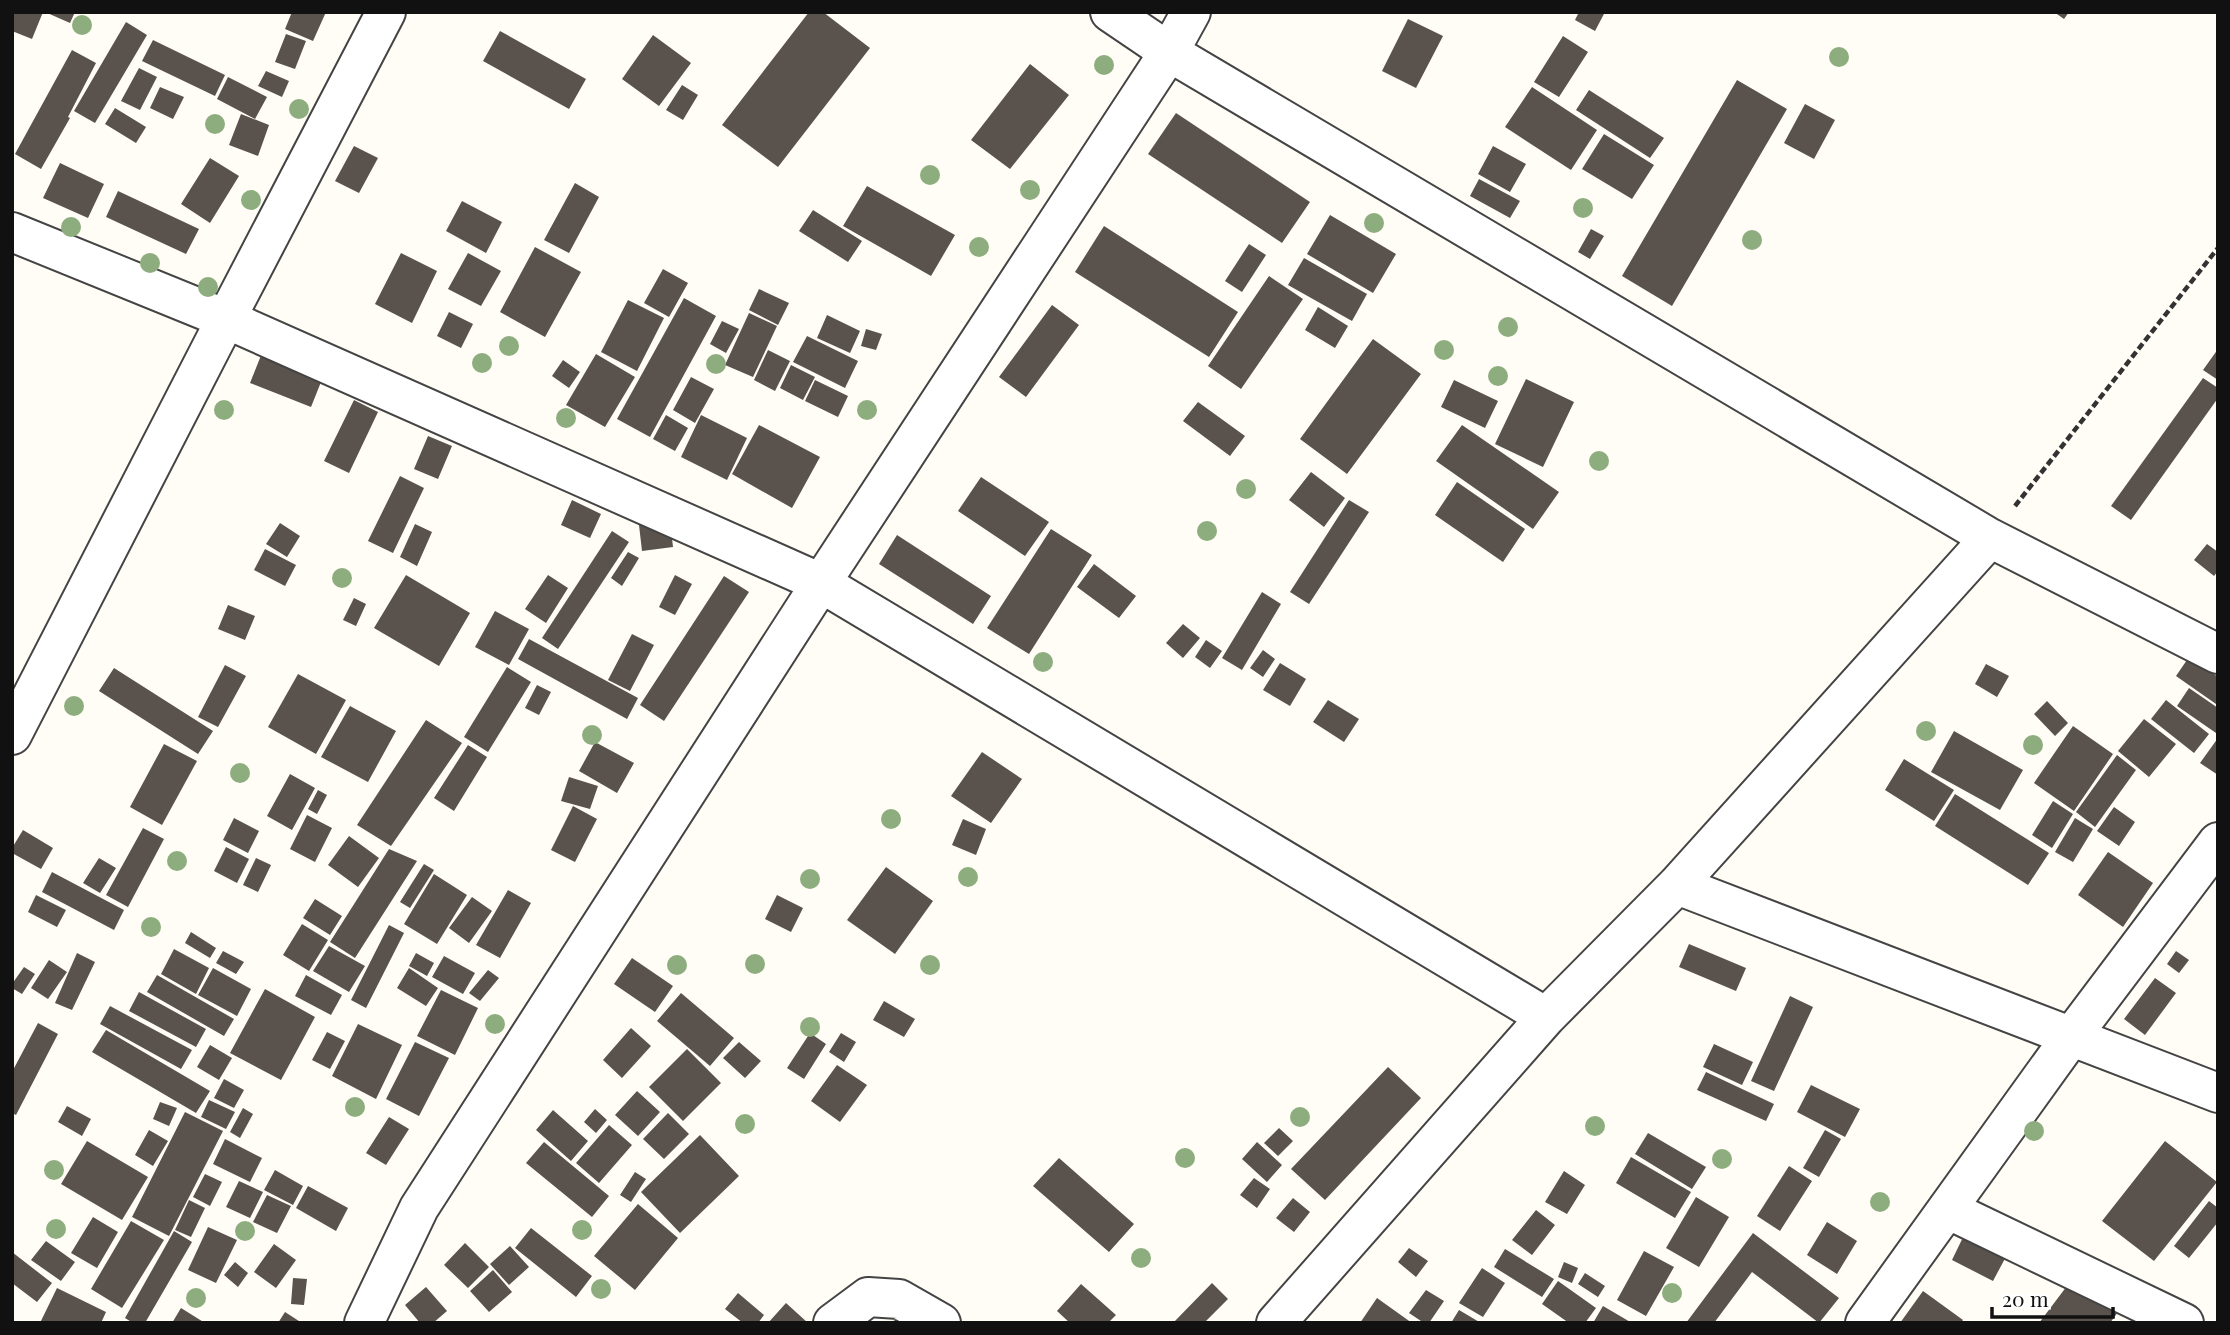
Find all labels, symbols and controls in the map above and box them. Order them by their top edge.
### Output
scale bar [1992,1276,2113,1320]
text: 20 m [2002,1284,2049,1312]

